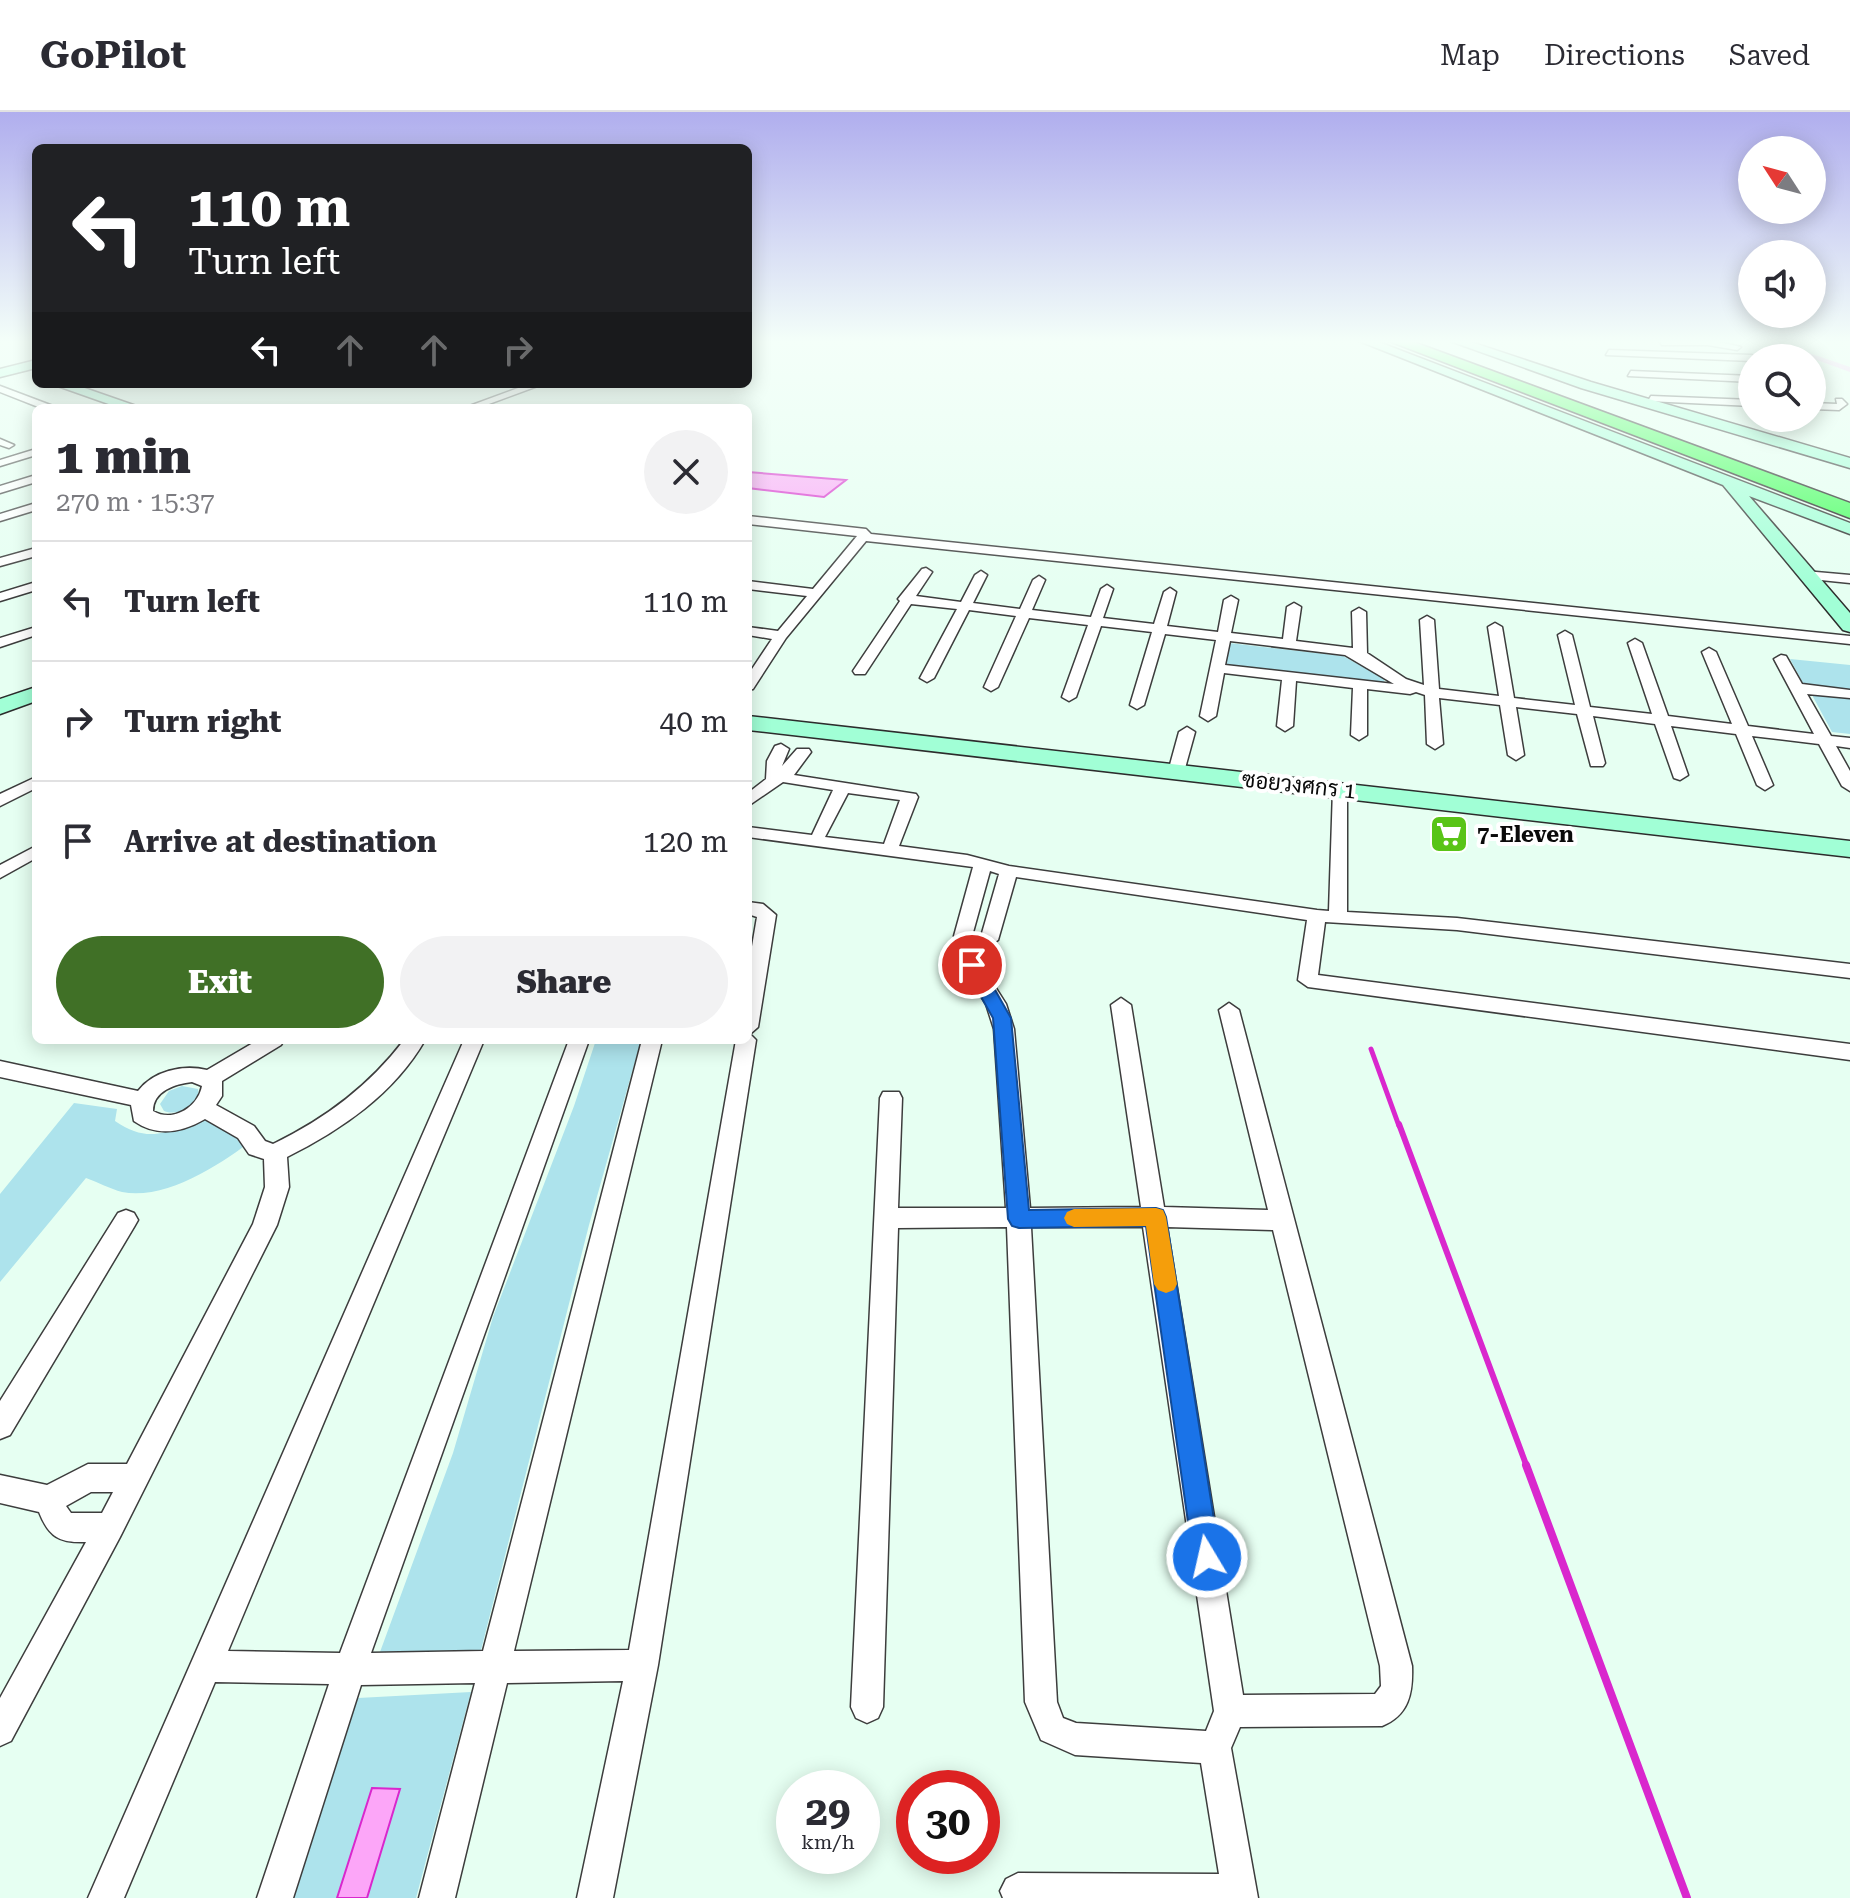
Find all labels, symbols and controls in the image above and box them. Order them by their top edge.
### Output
text: GoPilot [40,33,186,77]
text: Map [1440,39,1500,72]
text: Directions [1544,39,1685,72]
text: Saved [1729,39,1810,72]
north arrow [1738,136,1826,224]
map controls [1738,136,1826,432]
text: 110 m [188,174,350,240]
icon: left [56,176,160,280]
button: sound [1738,240,1826,328]
text: Turn left [188,241,340,283]
icon: left [244,328,288,372]
icon: ahead [328,328,372,372]
icon: ahead [412,328,456,372]
icon: right [496,328,540,372]
button: search [1738,344,1826,432]
text: 1 min [56,429,191,485]
button: close [644,430,728,514]
text: 270 m · 15:37 [56,487,215,517]
icon: left [56,579,100,623]
text: Turn left [124,584,260,619]
text: 110 m [643,584,728,619]
icon: right [56,699,100,743]
text: Turn right [124,704,281,739]
text: 40 m [659,704,728,739]
street label: ซอยวงศกร 1 [1241,767,1357,803]
supermarket icon: 7-Eleven [1428,813,1470,855]
icon: arrive [56,819,100,863]
place label: 7-Eleven [1477,822,1574,847]
text: Arrive at destination [124,824,437,859]
text: 120 m [643,824,728,859]
pin [938,931,1006,999]
button: Exit [56,936,384,1028]
button: Share [400,936,728,1028]
icon: arrive [950,943,994,987]
position arrow [1165,1515,1249,1599]
speed limit sign: 30 [896,1770,1000,1874]
text: 29 [806,1788,850,1835]
text: km/h [801,1830,855,1854]

